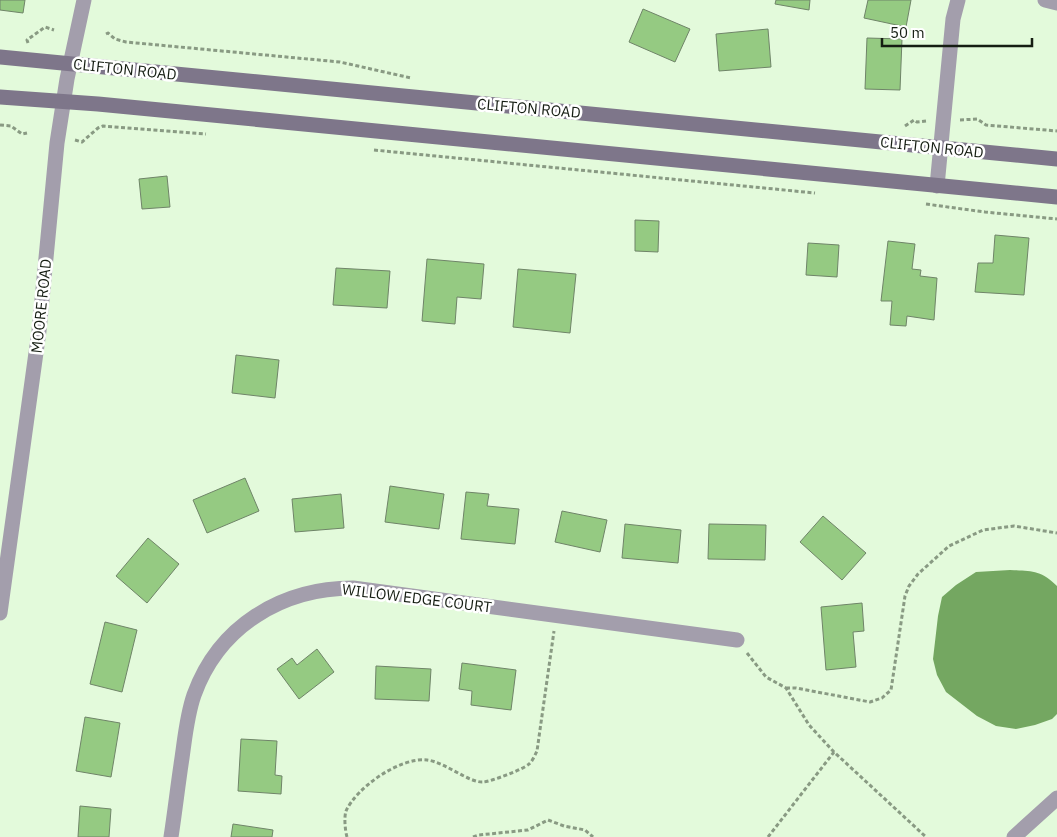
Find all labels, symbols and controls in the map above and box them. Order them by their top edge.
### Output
scale bar [882,15,1032,47]
text: 50 m [890,23,925,42]
street label: CLIFTON ROAD [72,54,178,84]
street label: CLIFTON ROAD [476,94,582,122]
street label: CLIFTON ROAD [879,132,985,162]
street label: MOORE ROAD [27,258,55,354]
street label: WILLOW EDGE COURT [341,579,493,617]

